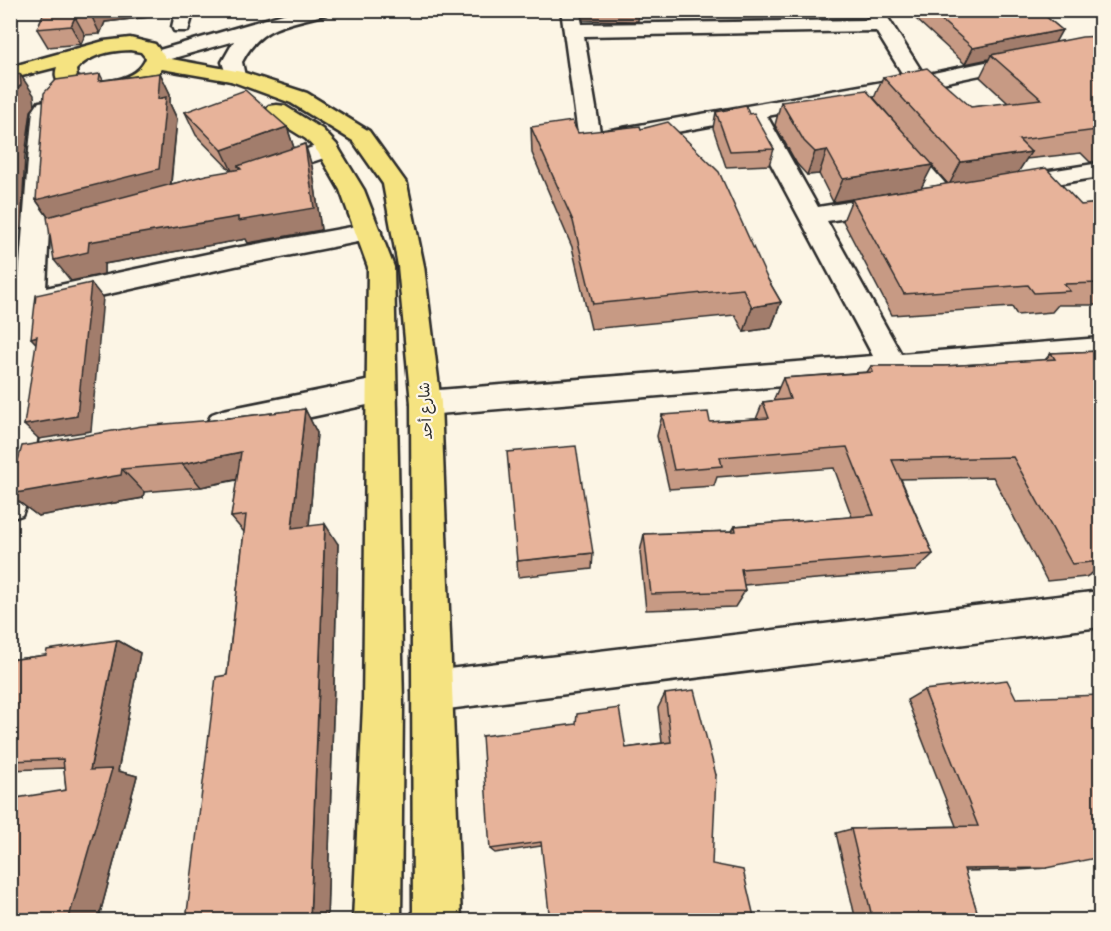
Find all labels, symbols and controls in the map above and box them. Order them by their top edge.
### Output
street label: شارع أحد [414,382,437,440]

